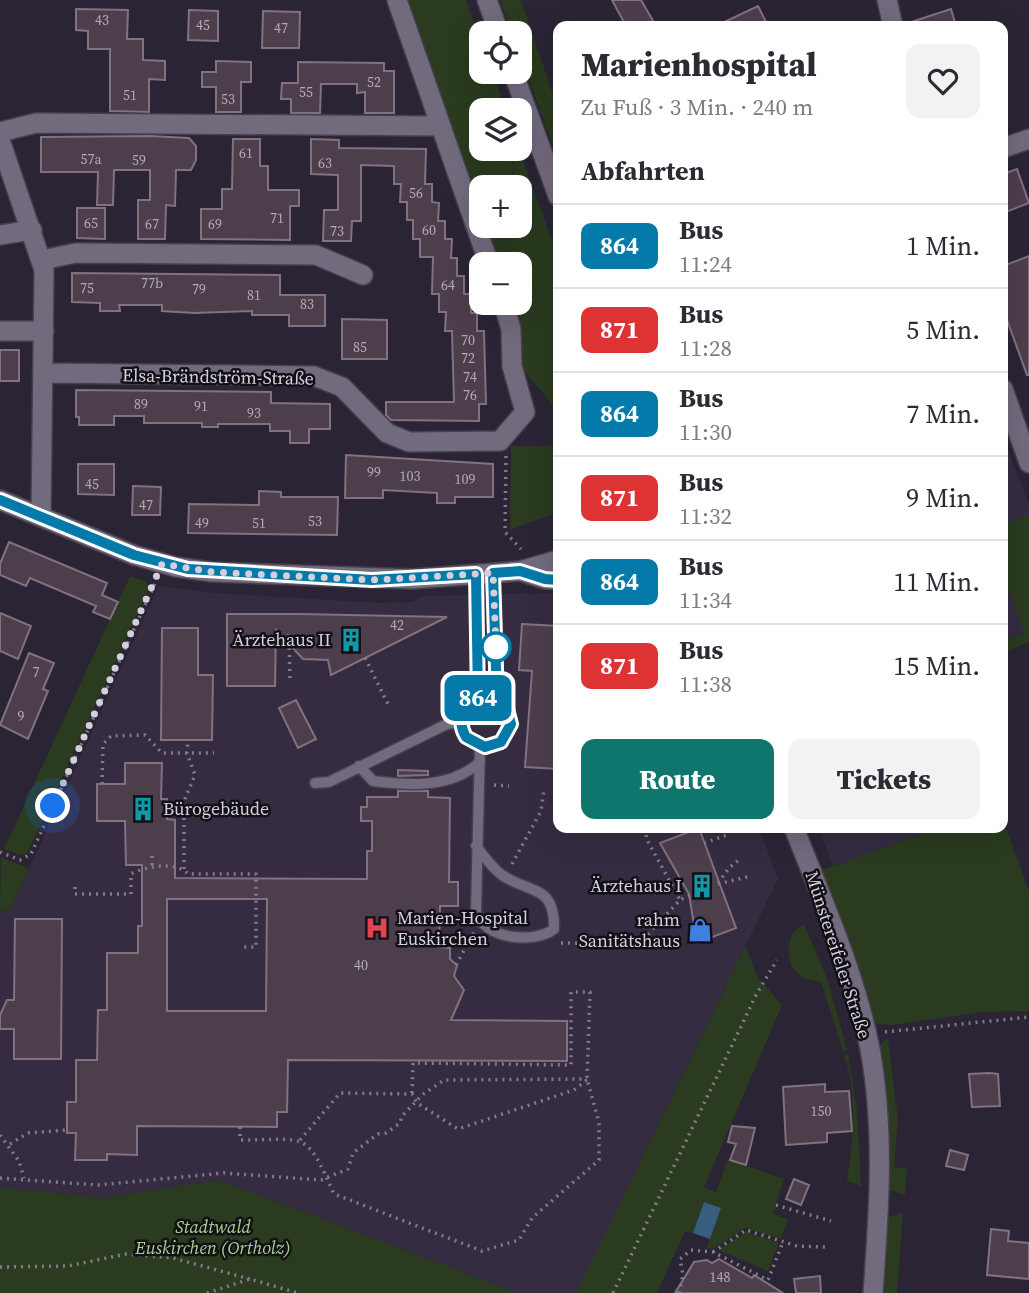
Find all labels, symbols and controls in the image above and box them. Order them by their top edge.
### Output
house number: 43 [95,10,109,30]
house number: 45 [196,15,210,35]
house number: 47 [274,18,288,38]
map controls [469,21,532,315]
button: locate [469,21,532,84]
text: Marienhospital [581,42,817,87]
button: heart [906,44,980,118]
house number: 52 [367,72,381,92]
house number: 55 [299,82,313,102]
house number: 51 [123,85,137,105]
house number: 53 [221,89,235,109]
text: Zu Fuß · 3 Min. · 240 m [581,91,813,123]
button: layers [469,98,532,161]
house number: 61 [239,143,253,163]
house number: 57a [80,149,102,169]
house number: 59 [132,150,146,170]
house number: 63 [318,153,332,173]
text: Abfahrten [581,153,705,189]
button: + [469,175,532,238]
house number: 56 [409,183,423,203]
house number: 71 [270,208,284,228]
text: Bus [679,212,723,248]
house number: 65 [84,213,98,233]
house number: 67 [145,214,159,234]
house number: 69 [208,214,222,234]
house number: 60 [422,220,436,240]
house number: 73 [330,221,344,241]
text: 1 Min. [906,228,980,264]
text: 864 [600,229,639,262]
text: 11:24 [679,248,732,280]
button: − [469,252,532,315]
house number: 77b [141,273,163,293]
house number: 64 [441,275,455,295]
house number: 75 [80,278,94,298]
house number: 79 [192,279,206,299]
house number: 81 [247,285,261,305]
house number: 83 [300,294,314,314]
text: Bus [679,296,723,332]
text: 5 Min. [906,312,980,348]
text: 871 [600,313,639,346]
house number: 70 [461,330,475,350]
text: 11:28 [679,332,732,364]
house number: 85 [353,337,367,357]
house number: 72 [461,348,475,368]
street label: Elsa-Brändström-Straße [122,362,314,391]
house number: 74 [463,367,477,387]
text: Bus [679,380,723,416]
house number: 76 [463,385,477,405]
house number: 89 [134,394,148,414]
house number: 91 [194,396,208,416]
text: 7 Min. [906,396,980,432]
text: 864 [600,397,639,430]
house number: 93 [247,403,261,423]
text: 11:30 [679,416,732,448]
house number: 99 [367,462,381,482]
text: Bus [679,464,723,500]
house number: 103 [400,466,421,486]
house number: 109 [455,469,476,489]
house number: 45 [85,474,99,494]
text: 9 Min. [906,480,980,516]
text: 871 [600,481,639,514]
house number: 47 [139,495,153,515]
text: 11:32 [679,500,732,532]
house number: 53 [308,511,322,531]
house number: 49 [195,513,209,533]
house number: 51 [252,513,266,533]
text: Bus [679,548,723,584]
text: 11 Min. [893,564,980,600]
text: 864 [600,565,639,598]
text: 11:34 [679,584,732,616]
house number: 42 [390,615,404,635]
building icon: Ärztehaus II [337,626,365,654]
place label: Ärztehaus II [233,627,331,652]
unlabelled marker [481,632,511,662]
text: Bus [679,632,723,668]
text: 15 Min. [893,648,980,684]
text: 871 [600,649,639,682]
house number: 7 [33,662,40,682]
text: 11:38 [679,668,732,700]
line badge: 864 [438,675,518,721]
text: 864 [458,681,498,714]
house number: 9 [18,706,25,726]
button: Route [581,739,774,819]
button: Tickets [788,739,980,819]
your location [35,788,70,823]
building icon: Bürogebäude [129,795,157,823]
place label: Bürogebäude [163,796,269,821]
street label: Münstereifeler Straße [800,868,877,1042]
building icon: Ärztehaus I [688,872,716,900]
place label: Ärztehaus I [590,873,682,898]
place label: Marien-Hospital Euskirchen [397,905,528,951]
place label: rahm Sanitätshaus [579,907,680,953]
hospital icon: Marien-Hospital Euskirchen [363,914,391,942]
shop icon: rahm Sanitätshaus [686,916,714,944]
house number: 40 [354,955,368,975]
house number: 150 [811,1101,832,1121]
park label: Stadtwald Euskirchen (Ortholz) [134,1214,291,1260]
house number: 148 [710,1267,731,1287]

